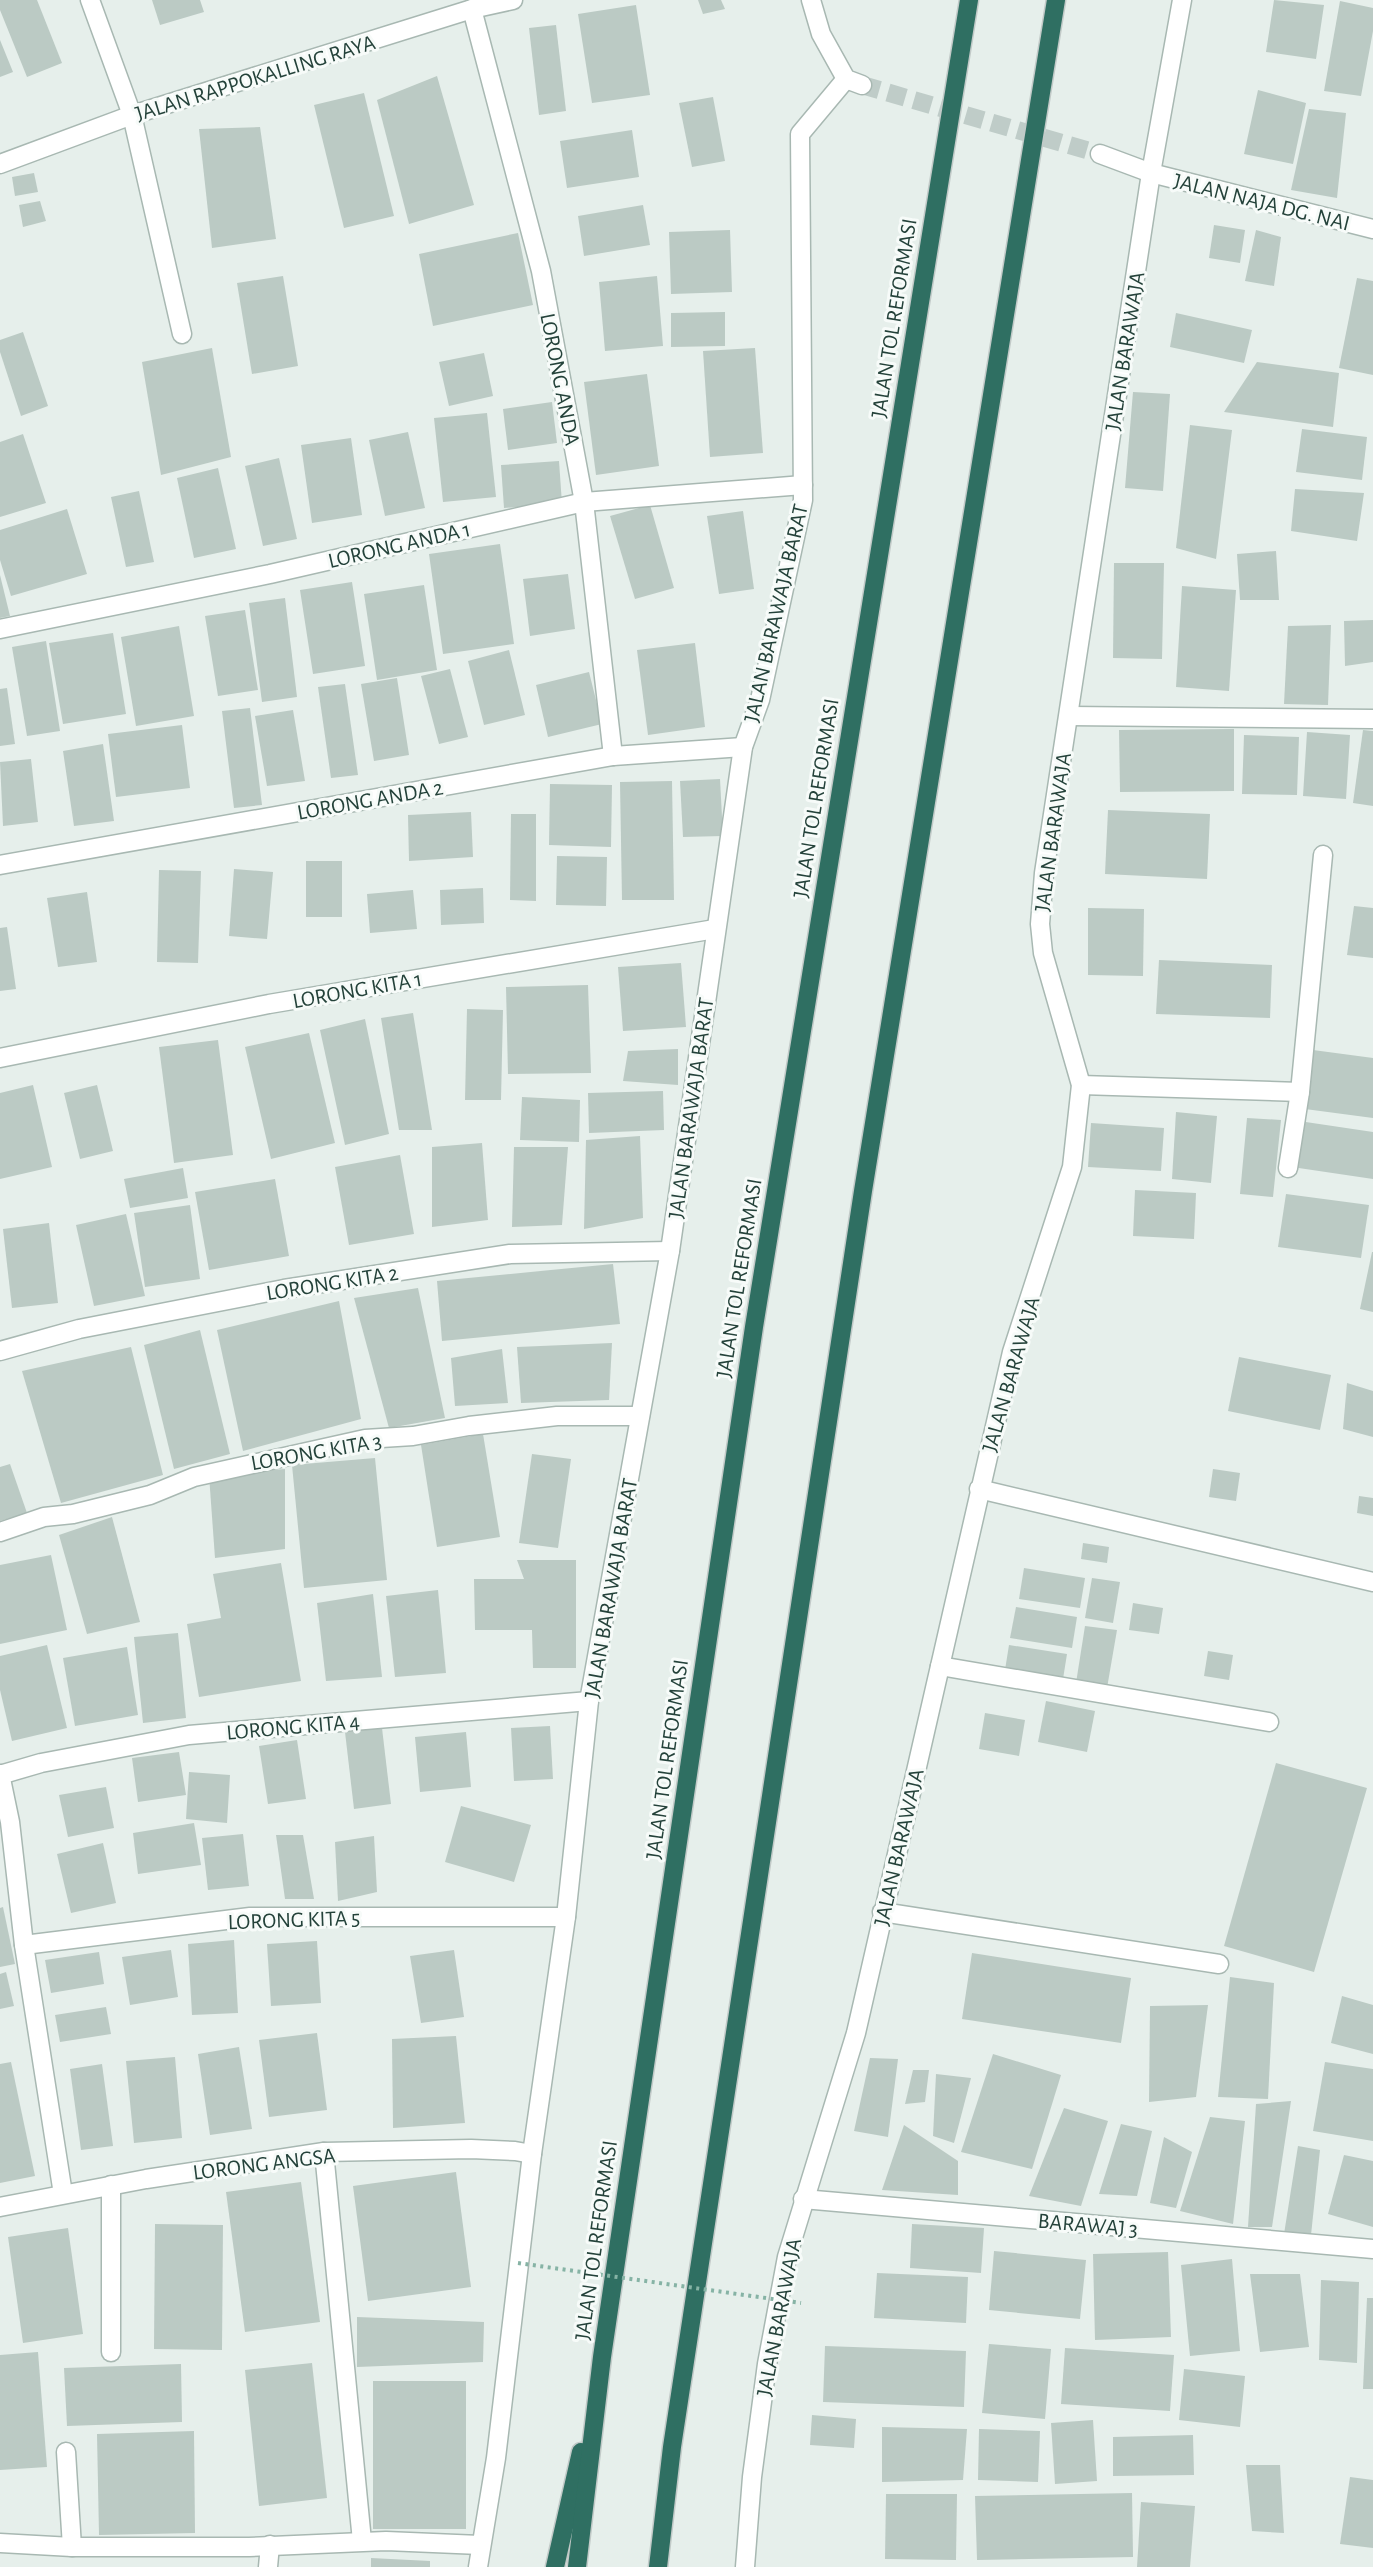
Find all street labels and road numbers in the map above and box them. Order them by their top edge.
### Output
street label: JALAN RAPPOKALLING RAYA [133,31,378,125]
street label: JALAN NAJA DG. NAI [1171,169,1352,234]
street label: JALAN TOL REFORMASI [867,217,921,419]
street label: JALAN BARAWAJA [1102,270,1148,432]
street label: LORONG ANDA [536,311,584,447]
street label: JALAN BARAWAJA BARAT [740,502,812,724]
street label: LORONG ANDA 1 [326,518,473,572]
street label: JALAN TOL REFORMASI [789,697,843,899]
street label: JALAN BARAWAJA [1031,751,1075,913]
street label: LORONG ANDA 2 [295,776,445,824]
street label: LORONG KITA 1 [291,968,424,1012]
street label: JALAN BARAWAJA BARAT [665,996,717,1220]
street label: JALAN TOL REFORMASI [712,1177,766,1379]
street label: LORONG KITA 2 [265,1262,400,1304]
street label: JALAN BARAWAJA [978,1294,1044,1454]
street label: LORONG KITA 3 [249,1430,383,1474]
street label: JALAN BARAWAJA BARAT [581,1476,641,1700]
street label: JALAN TOL REFORMASI [642,1658,692,1860]
street label: LORONG KITA 4 [225,1710,361,1744]
street label: JALAN BARAWAJA [870,1766,928,1928]
street label: LORONG KITA 5 [227,1907,361,1933]
street label: JALAN TOL REFORMASI [571,2139,621,2341]
street label: LORONG ANGSA [192,2144,337,2184]
street label: BARAWAJ 3 [1037,2210,1139,2240]
street label: JALAN BARAWAJA [753,2236,805,2398]

